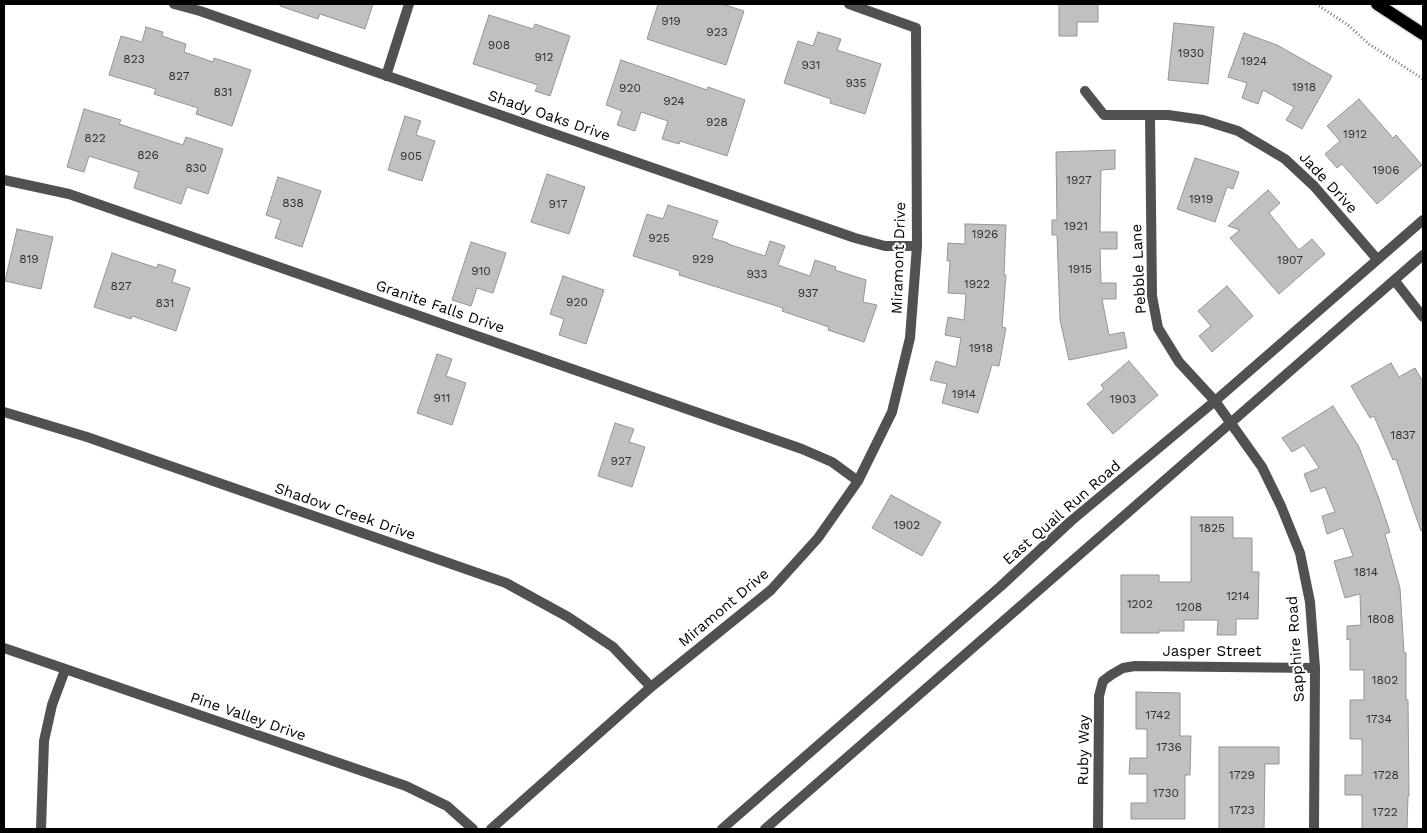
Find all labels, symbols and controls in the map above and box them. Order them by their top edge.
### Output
house number: 919 [661,14,681,28]
house number: 923 [706,25,728,39]
house number: 908 [488,38,510,52]
house number: 1930 [1178,46,1204,60]
house number: 912 [534,50,554,64]
house number: 823 [123,52,145,66]
house number: 1924 [1241,54,1267,68]
house number: 931 [802,58,820,72]
house number: 827 [169,69,189,83]
house number: 935 [845,76,867,90]
house number: 1918 [1292,80,1316,94]
house number: 920 [619,81,641,95]
house number: 831 [214,85,232,99]
street label: Shady Oaks Drive [486,87,612,145]
house number: 924 [663,94,685,108]
house number: 928 [706,115,728,129]
house number: 1912 [1343,127,1367,141]
house number: 822 [84,131,106,145]
house number: 826 [137,148,159,162]
house number: 905 [400,149,422,163]
street label: Jade Drive [1295,149,1361,217]
house number: 830 [185,161,207,175]
house number: 1906 [1373,163,1399,177]
house number: 1927 [1066,173,1092,187]
house number: 1919 [1189,192,1213,206]
house number: 838 [282,196,304,210]
house number: 917 [549,197,567,211]
street label: Miramont Drive [888,202,910,314]
house number: 1921 [1064,219,1088,233]
street label: Pebble Lane [1128,223,1150,315]
house number: 1926 [972,227,998,241]
house number: 925 [648,231,670,245]
house number: 819 [19,252,39,266]
house number: 929 [692,252,714,266]
house number: 1907 [1277,253,1303,267]
house number: 1915 [1068,262,1092,276]
house number: 910 [471,264,491,278]
house number: 933 [746,267,768,281]
street label: Granite Falls Drive [373,277,507,337]
house number: 1922 [964,277,990,291]
house number: 827 [111,279,131,293]
house number: 937 [798,286,818,300]
house number: 920 [566,295,588,309]
house number: 831 [156,296,174,310]
house number: 1918 [969,341,993,355]
house number: 1914 [952,387,976,401]
house number: 911 [434,391,450,405]
house number: 1903 [1110,392,1136,406]
house number: 1837 [1390,428,1416,442]
house number: 927 [611,454,631,468]
street label: East Quail Run Road [999,457,1125,569]
street label: Shadow Creek Drive [272,479,418,545]
house number: 1902 [894,518,920,532]
house number: 1825 [1199,521,1225,535]
street label: Miramont Drive [675,565,773,651]
house number: 1814 [1354,565,1378,579]
house number: 1214 [1226,589,1250,603]
street label: Sapphire Road [1283,595,1309,703]
house number: 1202 [1127,597,1153,611]
house number: 1208 [1176,600,1202,614]
house number: 1808 [1368,612,1394,626]
street label: Jasper Street [1162,643,1262,661]
house number: 1802 [1372,673,1398,687]
street label: Pine Valley Drive [188,689,308,745]
house number: 1742 [1146,708,1170,722]
house number: 1734 [1366,712,1392,726]
street label: Ruby Way [1074,714,1094,786]
house number: 1736 [1156,740,1182,754]
house number: 1729 [1229,768,1255,782]
house number: 1728 [1373,768,1399,782]
house number: 1730 [1153,786,1179,800]
house number: 1723 [1229,803,1255,817]
house number: 1722 [1372,805,1398,819]

